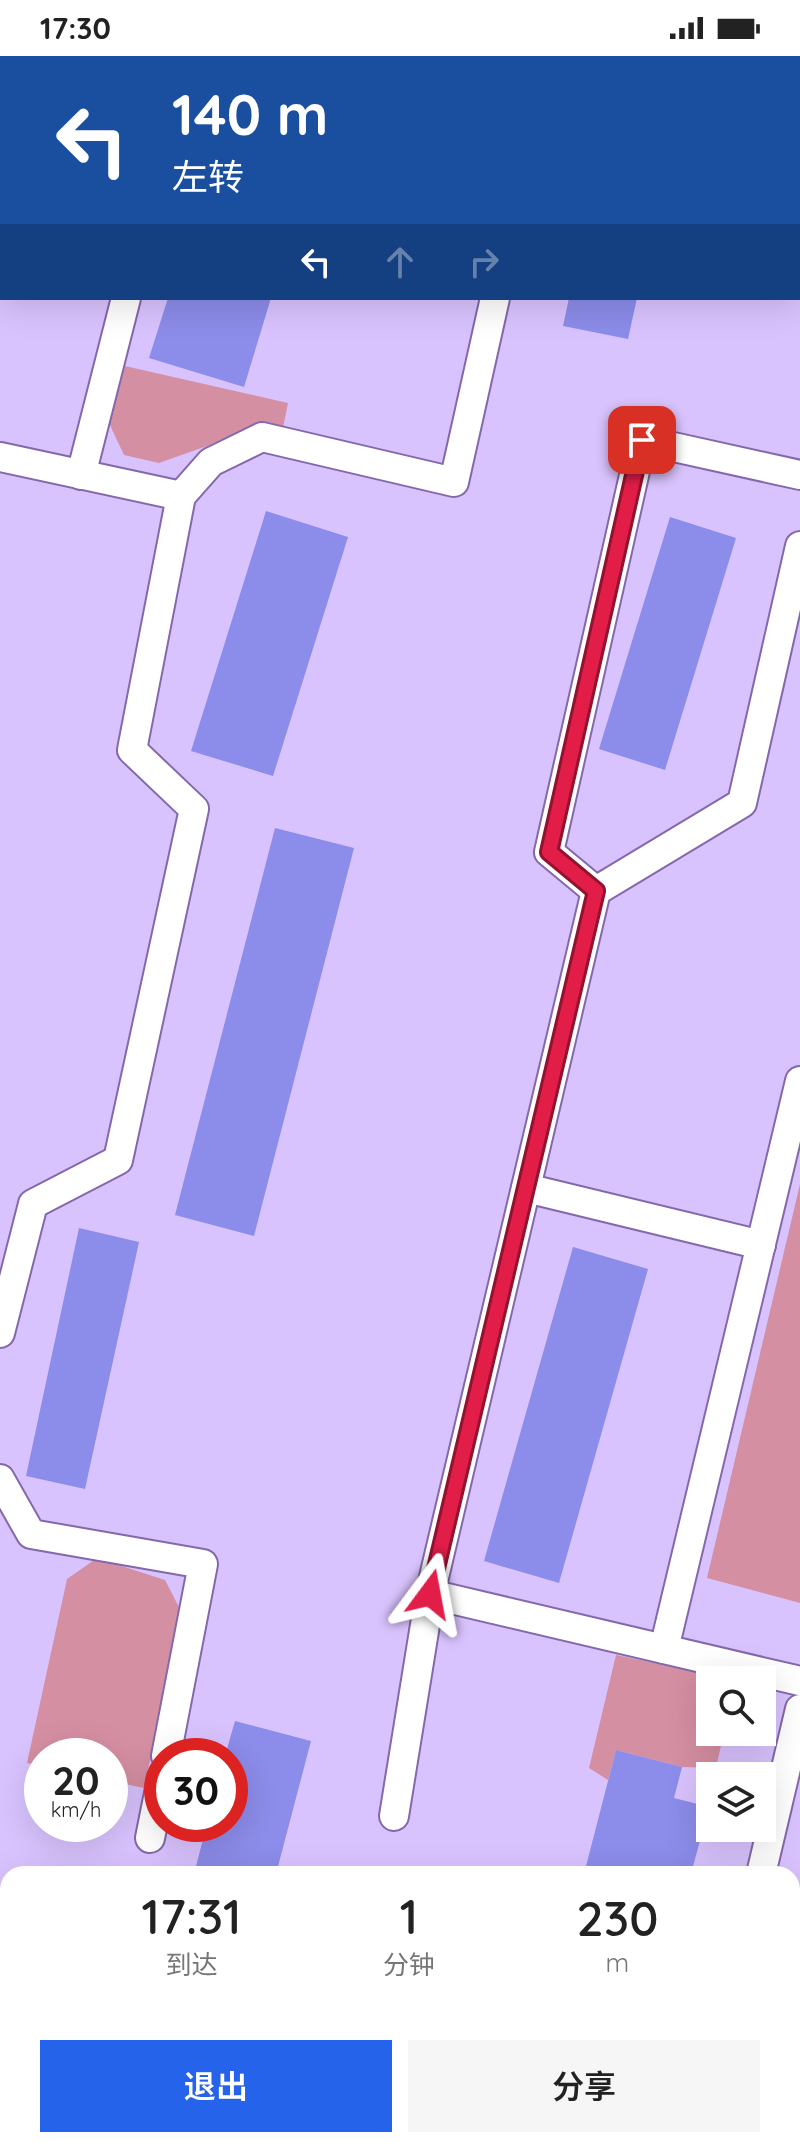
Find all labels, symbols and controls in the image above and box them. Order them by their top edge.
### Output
text: 17:30 [40,9,111,47]
text: 140 m [172,79,328,149]
icon: left [40,88,144,192]
text: 左转 [172,154,244,199]
icon: left [294,240,338,284]
icon: ahead [378,240,422,284]
icon: right [462,240,506,284]
pin [608,406,676,474]
icon: arrive [620,418,664,462]
position arrow [388,1552,472,1636]
map controls [696,1666,776,1842]
button: search [696,1666,776,1746]
speed limit sign: 30 [144,1738,248,1842]
text: 20 [52,1755,100,1805]
button: layers [696,1762,776,1842]
text: km/h [51,1797,101,1822]
text: 17:31 [142,1886,241,1946]
text: 1 [400,1886,418,1946]
text: 230 [577,1888,658,1948]
text: m [606,1946,629,1979]
text: 到达 [165,1948,217,1981]
text: 分钟 [383,1948,435,1981]
button: 退出 [40,2040,392,2132]
button: 分享 [408,2040,760,2132]

